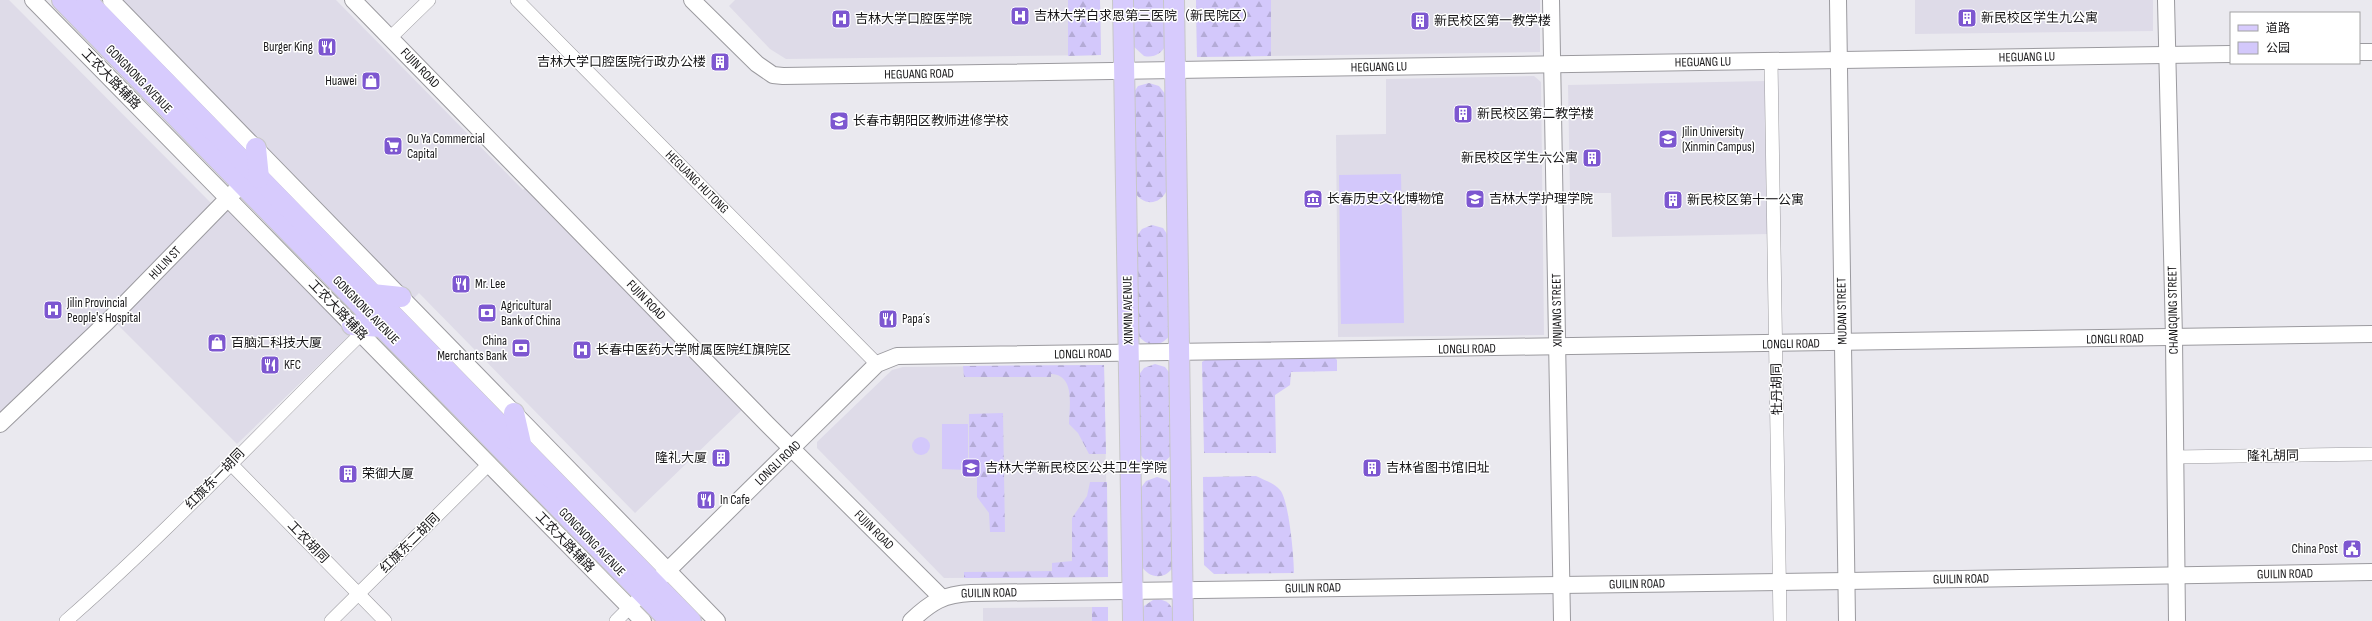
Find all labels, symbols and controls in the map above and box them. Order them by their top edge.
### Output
hospital icon: 吉林大学白求恩第三医院（新民院区） [1009,5,1031,27]
building icon: 新民校区学生九公寓 [1956,7,1978,29]
hospital icon: 吉林大学口腔医学院 [830,8,852,30]
place label: 吉林大学白求恩第三医院（新民院区） [1034,8,1255,24]
building icon: 新民校区第一教学楼 [1409,10,1431,32]
place label: 新民校区学生九公寓 [1981,10,2098,26]
place label: 吉林大学口腔医学院 [855,11,972,27]
legend [2230,12,2360,64]
place label: 新民校区第一教学楼 [1434,13,1551,29]
text: 道路 [2266,21,2290,36]
restaurant icon: Burger King [316,36,338,58]
place label: Burger King [263,39,313,55]
street label: GONGNONG AVENUE [102,41,176,117]
text: 公园 [2266,41,2290,56]
street label: 工农大路辅路 [78,45,144,113]
street label: FUJIN ROAD [397,45,443,91]
street label: HEGUANG LU [1999,49,2055,65]
building icon: 吉林大学口腔医院行政办公楼 [709,51,731,73]
place label: 吉林大学口腔医院行政办公楼 [537,54,706,70]
street label: HEGUANG LU [1675,54,1731,70]
street label: HEGUANG LU [1351,59,1407,75]
street label: HEGUANG ROAD [884,65,954,83]
shop icon: Huawei [360,70,382,92]
place label: Huawei [325,73,357,89]
building icon: 新民校区第二教学楼 [1452,103,1474,125]
place label: 新民校区第二教学楼 [1477,106,1594,122]
school or university icon: 长春市朝阳区教师进修学校 [828,110,850,132]
place label: 长春市朝阳区教师进修学校 [853,113,1009,129]
place label: Jilin University (Xinmin Campus) [1681,124,1755,155]
school or university icon: Jilin University (Xinmin Campus) [1657,128,1679,150]
place label: Ou Ya Commercial Capital [407,131,485,162]
supermarket icon: Ou Ya Commercial Capital [382,135,404,157]
street label: HEGUANG HUTONG [662,147,732,217]
building icon: 新民校区学生六公寓 [1581,147,1603,169]
place label: 新民校区学生六公寓 [1461,150,1578,166]
museum icon: 长春历史文化博物馆 [1302,188,1324,210]
school or university icon: 吉林大学护理学院 [1464,188,1486,210]
building icon: 新民校区第十一公寓 [1662,189,1684,211]
place label: 长春历史文化博物馆 [1327,191,1444,207]
place label: 吉林大学护理学院 [1489,191,1593,207]
place label: 新民校区第十一公寓 [1687,192,1804,208]
street label: HULIN ST [145,243,185,283]
street label: CHANGQING STREET [2164,266,2182,354]
street label: GONGNONG AVENUE [329,272,403,348]
restaurant icon: Mr. Lee [450,273,472,295]
street label: XINJIANG STREET [1548,273,1566,348]
street label: 工农大路辅路 [305,276,371,344]
place label: Mr. Lee [475,276,505,292]
street label: XINMIN AVENUE [1119,276,1137,345]
street label: FUJIN ROAD [623,277,669,323]
street label: MUDAN STREET [1833,277,1851,345]
place label: Jilin Provincial People's Hospital [66,295,141,326]
place label: Agricultural Bank of China [500,298,560,329]
hospital icon: Jilin Provincial People's Hospital [42,299,64,321]
bank icon: Agricultural Bank of China [476,302,498,324]
restaurant icon: Papa´s [877,308,899,330]
place label: Papa´s [902,311,930,327]
street label: LONGLI ROAD [2086,330,2144,348]
shop icon: 百脑汇科技大厦 [206,332,228,354]
place label: China Merchants Bank [437,333,507,364]
place label: 百脑汇科技大厦 [231,335,322,351]
street label: LONGLI ROAD [1762,335,1820,353]
bank icon: China Merchants Bank [510,337,532,359]
hospital icon: 长春中医药大学附属医院红旗院区 [571,339,593,361]
street label: LONGLI ROAD [1438,340,1496,358]
place label: 长春中医药大学附属医院红旗院区 [596,342,791,358]
street label: LONGLI ROAD [1054,345,1112,363]
restaurant icon: KFC [259,354,281,376]
place label: KFC [284,357,301,373]
street label: 牡丹胡同 [1769,363,1785,415]
street label: LONGLI ROAD [752,437,804,489]
street label: 红旗东一胡同 [182,445,248,513]
building icon: 隆礼大厦 [710,447,732,469]
street label: 隆礼胡同 [2247,448,2299,464]
place label: 隆礼大厦 [655,450,707,466]
school or university icon: 吉林大学新民校区公共卫生学院 [960,457,982,479]
building icon: 吉林省图书馆旧址 [1361,457,1383,479]
place label: 吉林大学新民校区公共卫生学院 [985,460,1167,476]
place label: 吉林省图书馆旧址 [1386,460,1490,476]
building icon: 荣御大厦 [337,463,359,485]
place label: 荣御大厦 [362,466,414,482]
restaurant icon: In Cafe [695,489,717,511]
place label: In Cafe [720,492,750,508]
street label: GONGNONG AVENUE [555,504,629,580]
street label: FUJIN ROAD [851,507,897,553]
street label: 工农大路辅路 [532,508,598,576]
street label: 红旗东二胡同 [377,510,443,576]
street label: 工农胡同 [284,518,332,566]
public building icon: China Post [2341,538,2363,560]
place label: China Post [2292,541,2338,557]
street label: GUILIN ROAD [2257,566,2313,582]
street label: GUILIN ROAD [1933,571,1989,587]
street label: GUILIN ROAD [1609,576,1665,592]
street label: GUILIN ROAD [1285,580,1341,596]
street label: GUILIN ROAD [961,585,1017,601]

